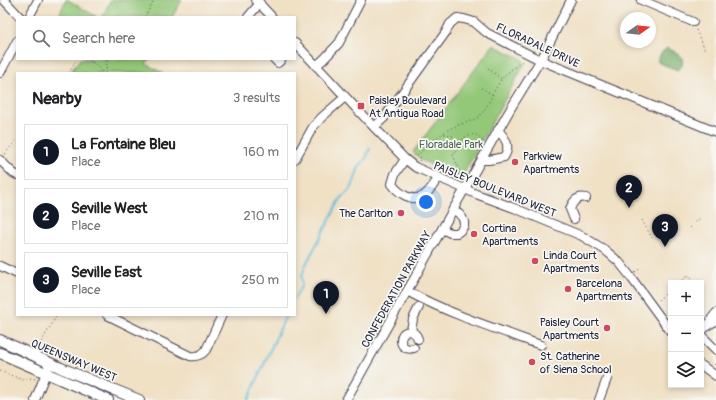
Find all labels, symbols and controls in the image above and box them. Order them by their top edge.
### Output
north arrow [620,12,656,48]
search box [16,16,296,60]
street label: FLORADALE DRIVE [494,20,582,71]
icon: search [30,27,52,49]
text: Search here [62,29,135,48]
text: Nearby [32,88,81,109]
text: 3 results [233,90,280,106]
place label: Paisley Boulevard At Antigua Road [369,94,447,120]
marker: Paisley Boulevard At Antigua Road [356,101,366,111]
text: La Fontaine Bleu [71,135,176,154]
park label: Floradale Park [419,138,484,151]
text: 1 [43,144,49,160]
text: 160 m [243,144,279,160]
place label: Parkview Apartments [523,150,579,176]
text: Place [71,154,100,170]
marker: Parkview Apartments [510,157,520,167]
street label: PAISLEY BOULEVARD WEST [432,159,558,220]
pin: 2 [616,175,642,208]
your location [416,192,436,212]
text: Seville West [71,199,147,218]
place label: The Carlton [339,207,393,220]
text: 2 [42,208,50,224]
text: 210 m [243,208,279,224]
marker: The Carlton [396,208,406,218]
pin: 3 [652,214,678,247]
text: Place [71,218,100,234]
place label: Cortina Apartments [482,222,538,248]
street label: CONFEDERATION PARKWAY [359,228,434,350]
marker: Cortina Apartments [469,229,479,239]
place label: Linda Court Apartments [543,249,599,275]
marker: Linda Court Apartments [530,256,540,266]
text: Seville East [71,263,142,282]
text: 3 [42,272,50,288]
text: 250 m [241,272,279,288]
place label: Barcelona Apartments [576,277,632,303]
map controls [668,280,704,388]
button: + [668,280,704,316]
pin: 1 [313,281,339,314]
text: Place [71,282,100,298]
marker: Barcelona Apartments [563,284,573,294]
place label: Paisley Court Apartments [540,316,600,342]
button: − [668,316,704,352]
marker: Paisley Court Apartments [602,323,612,333]
street label: QUEENSWAY WEST [29,337,119,384]
place label: St. Catherine of Siena School [540,350,612,376]
button: layers [668,352,704,388]
marker: St. Catherine of Siena School [527,357,537,367]

